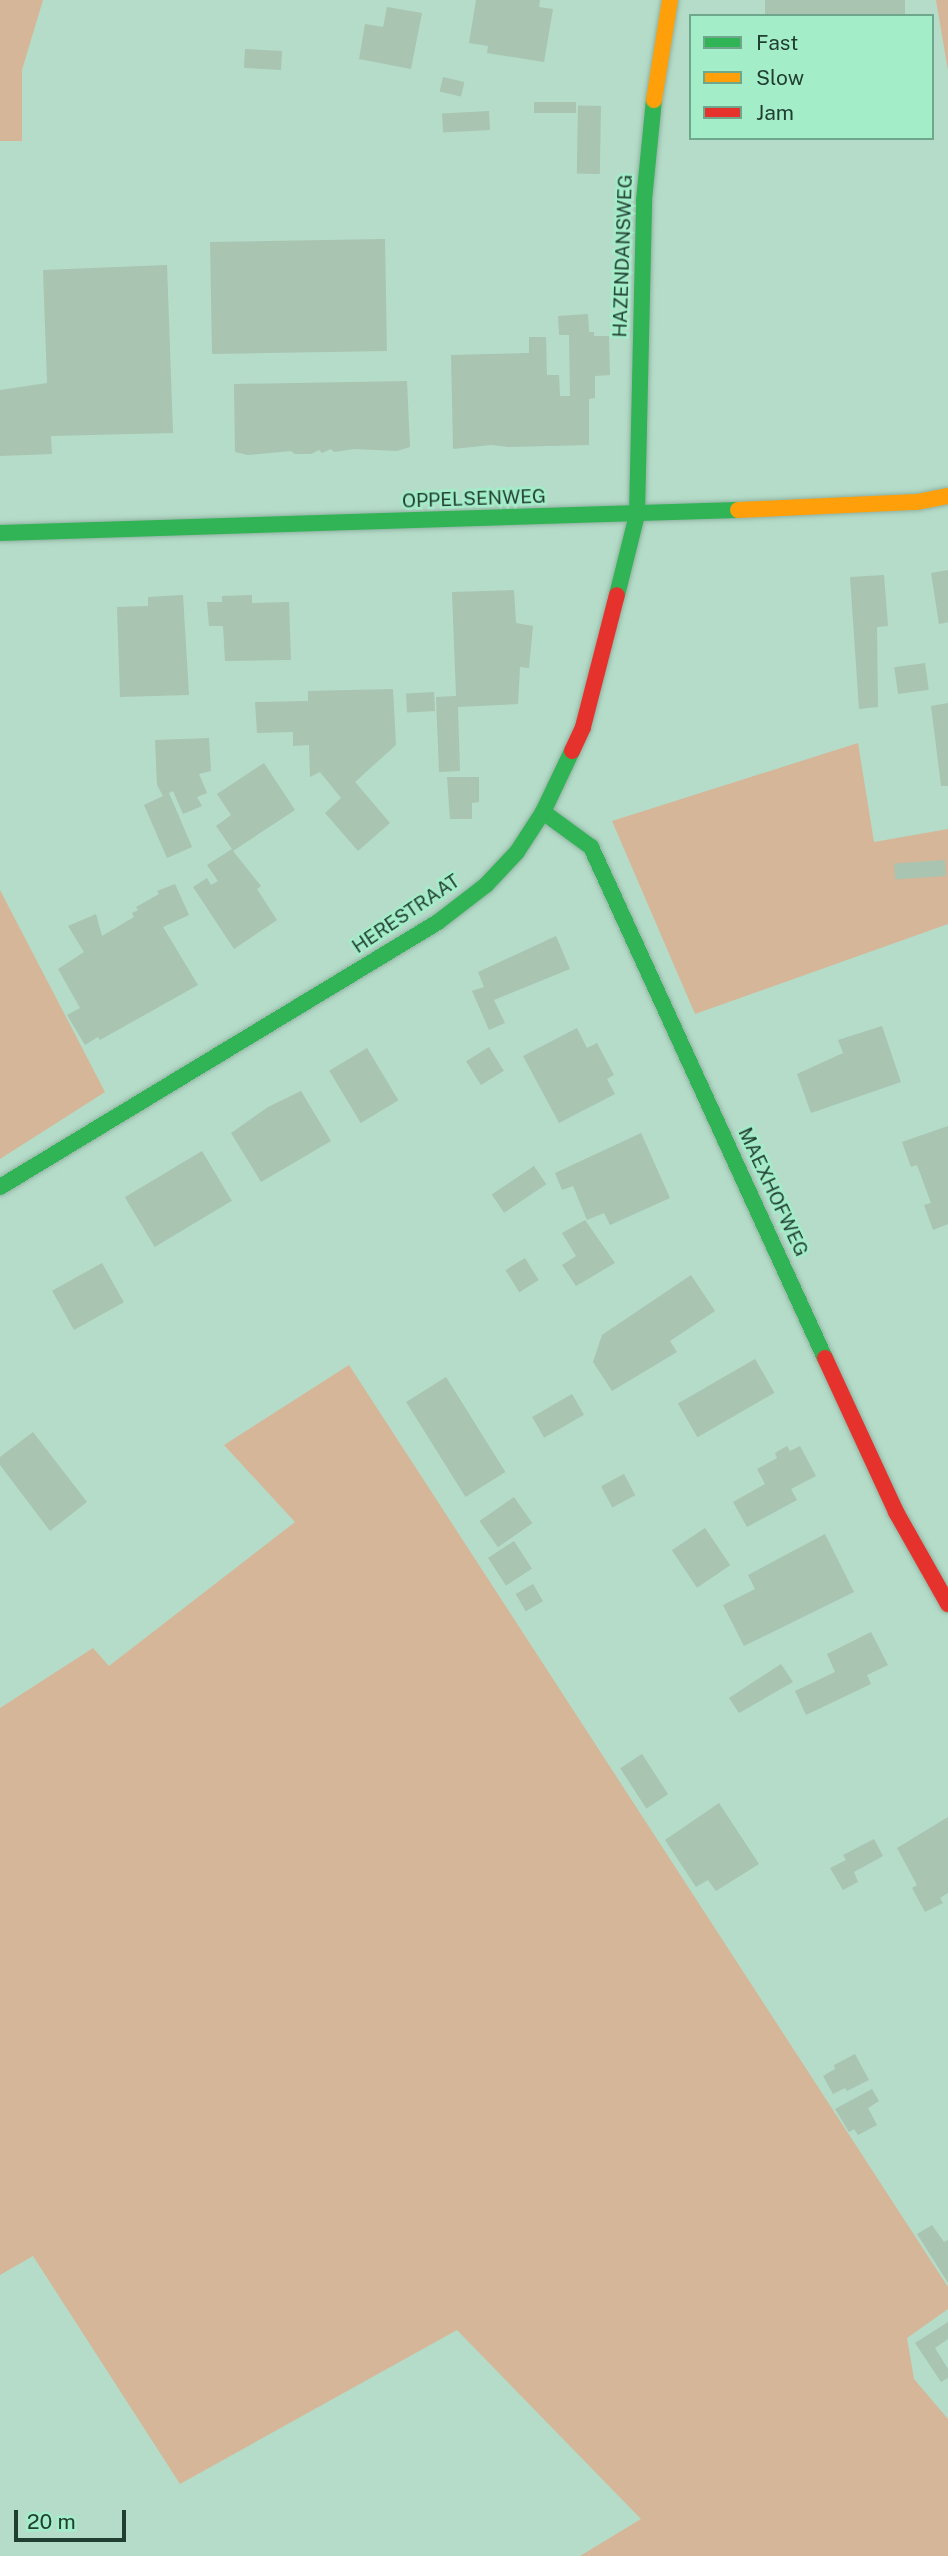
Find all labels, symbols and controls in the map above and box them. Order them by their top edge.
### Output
legend [689,14,934,140]
text: Fast [756,30,798,55]
text: Slow [756,65,804,90]
text: Jam [756,100,794,125]
street label: HAZENDANSWEG [609,174,637,338]
street label: OPPELSENWEG [402,485,546,513]
street label: HERESTRAAT [348,870,464,958]
street label: MAEXHOFWEG [733,1124,813,1260]
scale bar [18,2496,130,2540]
text: 20 m [27,2509,76,2534]

